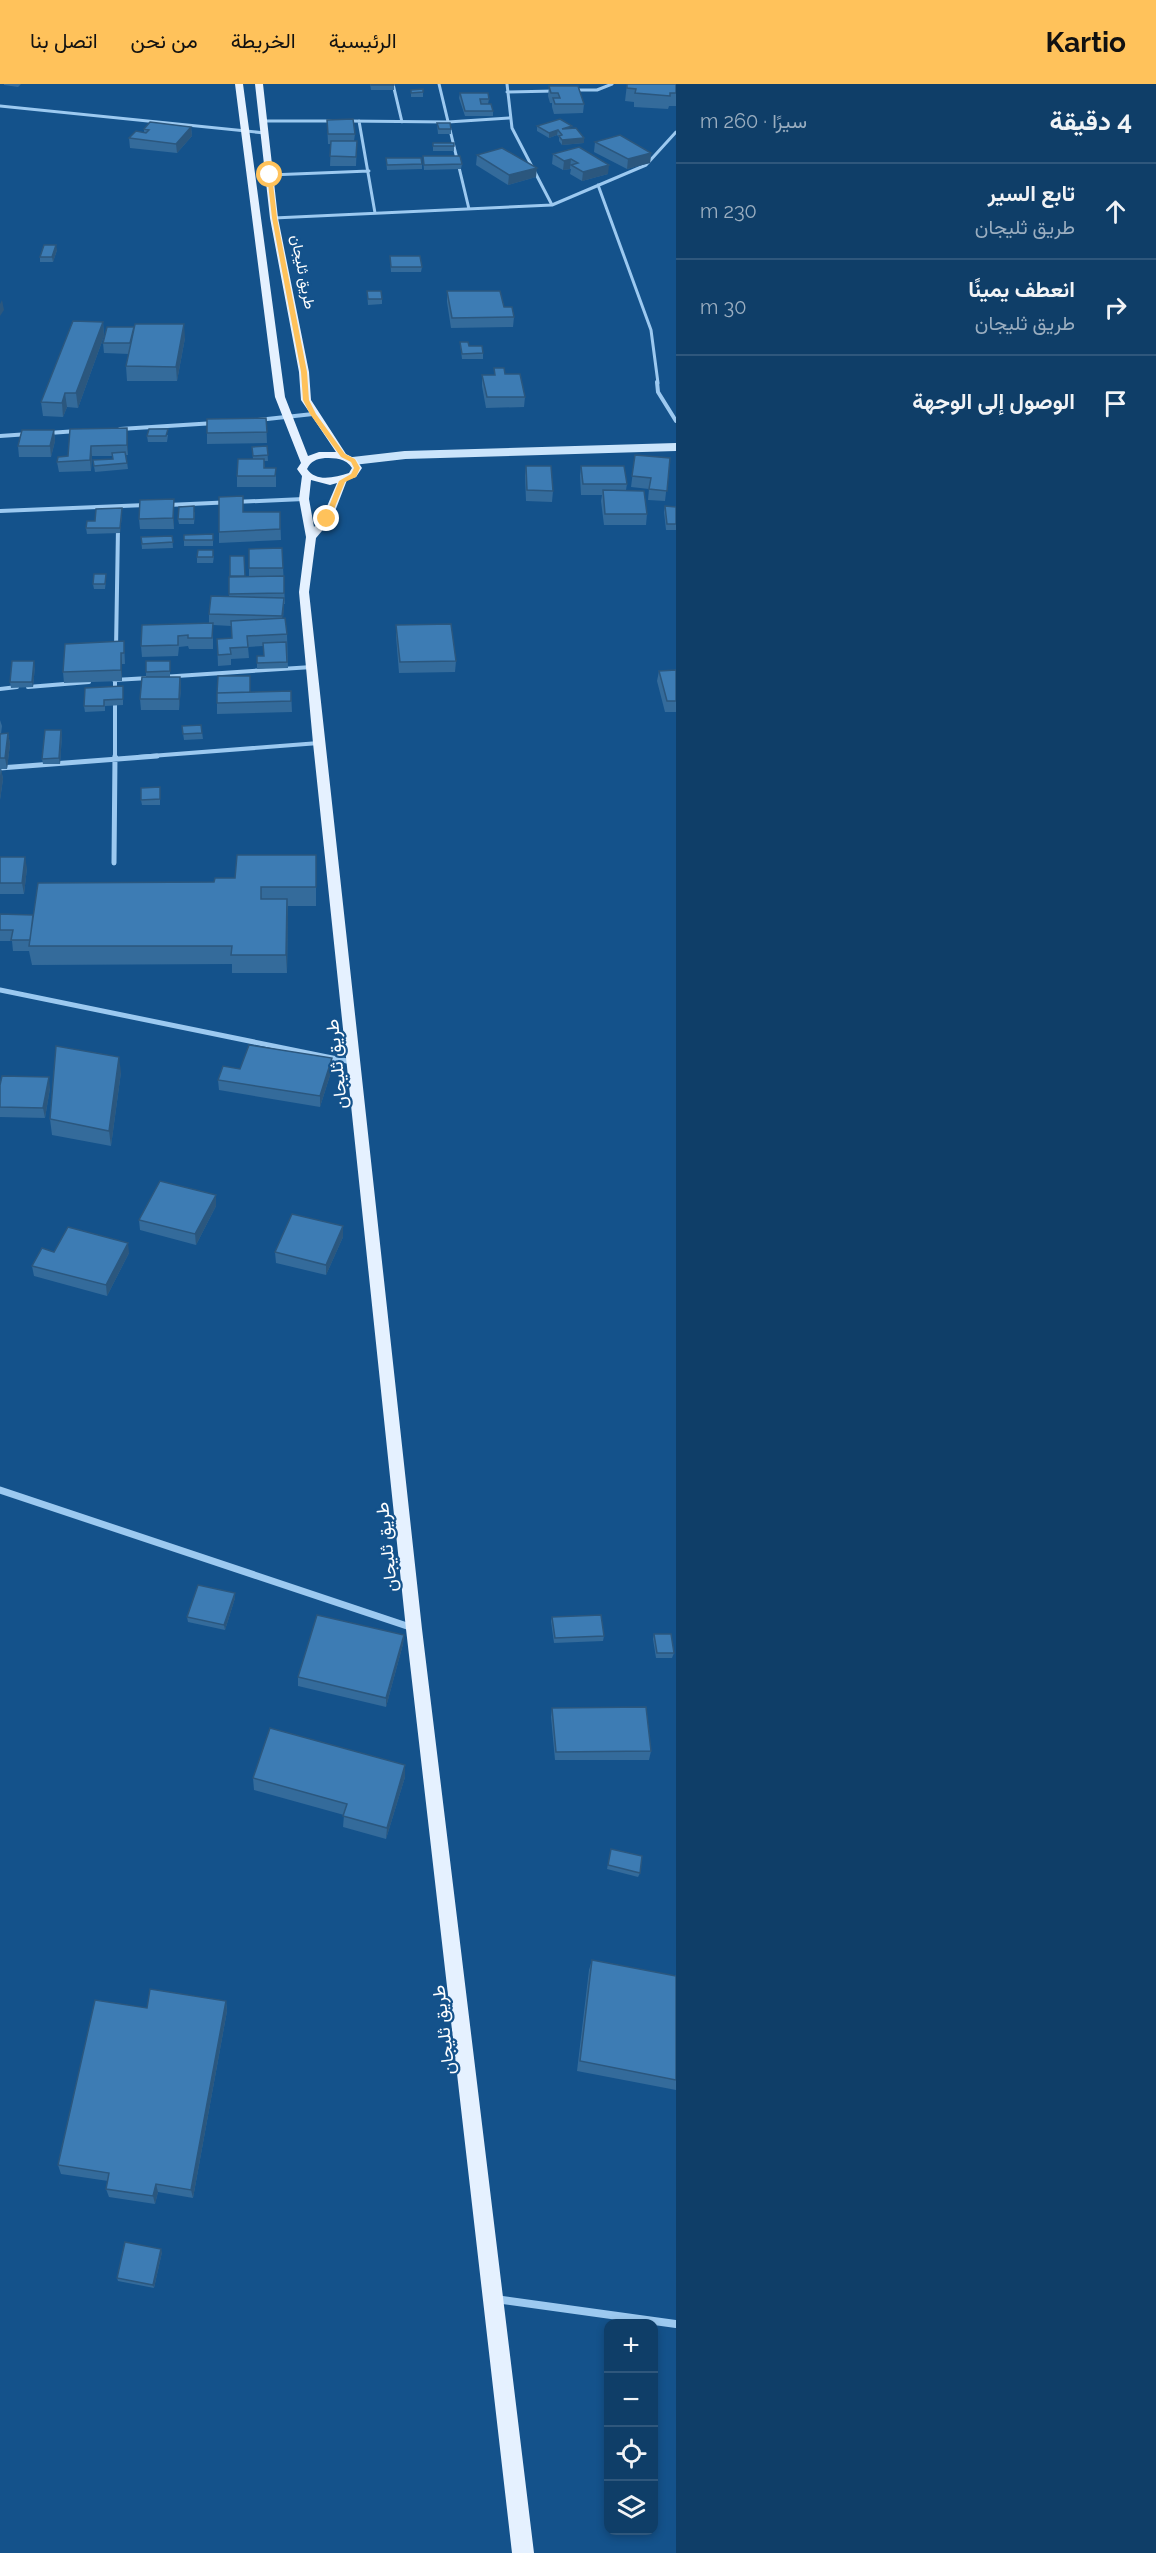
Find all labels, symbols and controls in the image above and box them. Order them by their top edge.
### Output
text: Kartio [1046,26,1126,59]
text: اتصل بنا [30,28,98,53]
text: من نحن [131,28,198,53]
text: الخريطة [231,28,296,53]
text: الرئيسية [329,28,397,53]
text: 4 دقيقة [1050,106,1132,136]
text: سيرًا · 260 m [700,109,807,133]
route start [256,161,282,187]
text: تابع السير [988,180,1075,206]
icon: ahead [1099,195,1132,228]
text: 230 m [700,199,757,223]
text: طريق ثليجان [975,215,1075,239]
street label: طريق ثليجان [286,233,319,311]
text: انعطف يمينًا [968,276,1075,302]
icon: right [1099,291,1132,324]
text: 30 m [700,295,746,319]
text: طريق ثليجان [975,311,1075,335]
icon: arrive [1099,387,1132,420]
text: الوصول إلى الوجهة [912,388,1075,414]
route end [313,505,339,531]
street label: طريق ثليجان [321,1018,352,1110]
street label: طريق ثليجان [371,1501,402,1593]
street label: طريق ثليجان [427,1984,460,2076]
map controls [604,2319,658,2535]
button: + [604,2319,658,2373]
button: − [604,2373,658,2427]
button: locate [604,2427,658,2481]
button: layers [604,2481,658,2535]

